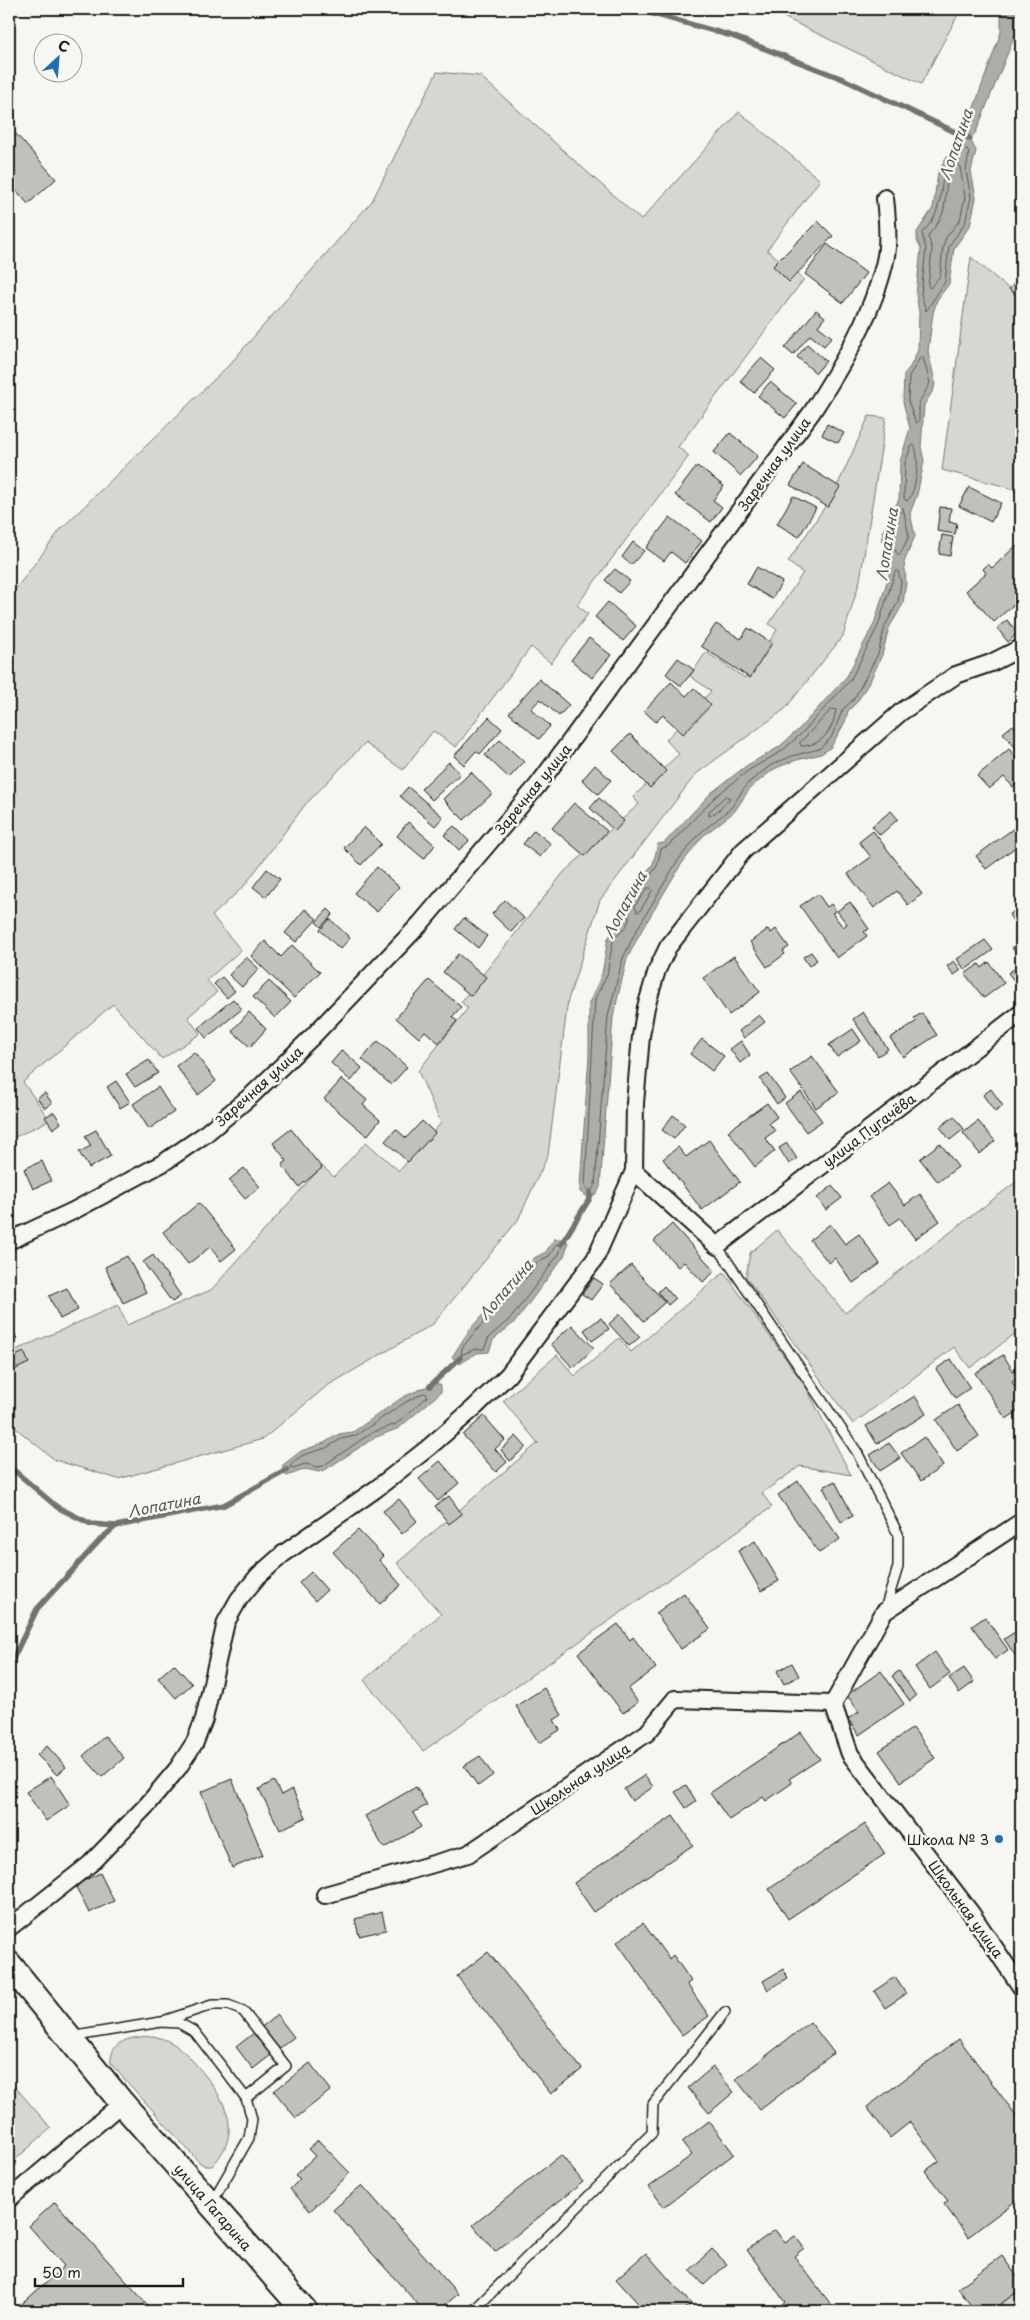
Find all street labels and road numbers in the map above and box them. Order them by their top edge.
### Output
street label: Заречная улица [733,413,815,515]
street label: Заречная улица [490,739,576,839]
street label: Заречная улица [211,1041,308,1131]
street label: улица Пугачёва [818,1088,920,1172]
street label: Школьная улица [526,1738,634,1820]
street label: Школьная улица [923,1856,1009,1962]
street label: улица Гагарина [169,2159,257,2255]

